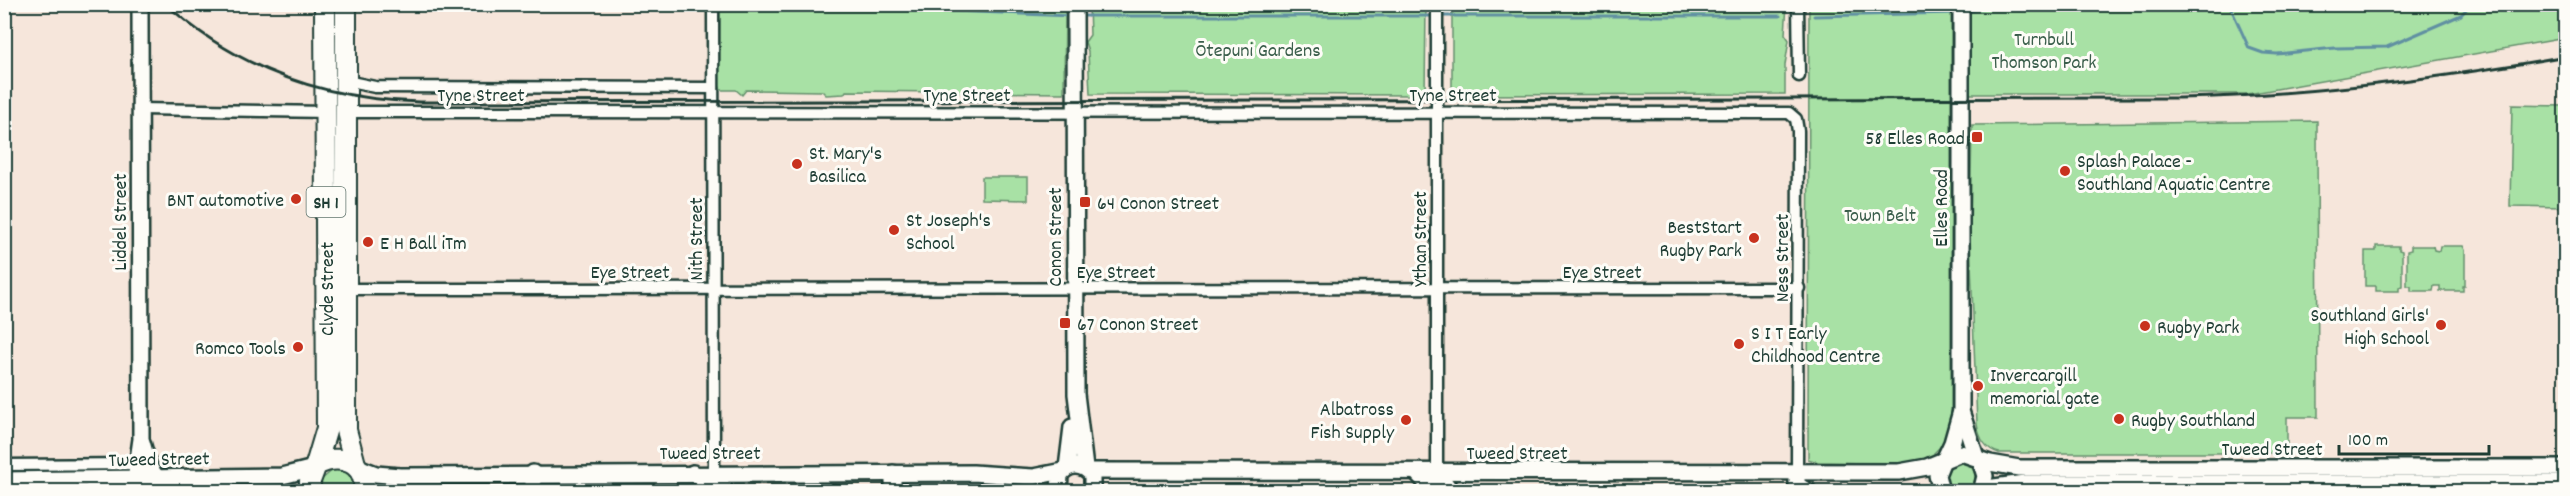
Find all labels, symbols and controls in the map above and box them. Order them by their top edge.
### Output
park label: Turnbull Thomson Park [1991,27,2097,78]
park label: Ōtepuni Gardens [1195,38,1321,66]
street label: Tyne Street [437,83,525,111]
street label: Tyne Street [923,83,1011,111]
street label: Tyne Street [1409,83,1497,111]
place label: 58 Elles Road [1865,126,1965,154]
marker: 58 Elles Road [1970,130,1984,144]
place label: St. Mary's Basilica [809,141,882,192]
place label: Splash Palace - Southland Aquatic Centre [2077,149,2270,200]
marker: St. Mary's Basilica [790,157,804,171]
marker: Splash Palace - Southland Aquatic Centre [2058,164,2072,178]
street label: Elles Road [1929,169,1957,247]
street label: Liddel Street [108,173,136,271]
road number: SH 1 [306,187,346,217]
street label: Conon Street [1043,187,1071,287]
place label: BNT automotive [167,188,284,216]
place label: 64 Conon Street [1097,191,1219,219]
street label: Ythan Street [1408,191,1436,287]
marker: BNT automotive [289,192,303,206]
marker: 64 Conon Street [1078,195,1092,209]
street label: Nith Street [684,197,712,281]
park label: Town Belt [1844,203,1916,231]
place label: St Joseph's School [906,208,991,259]
street label: Ness Street [1770,214,1798,302]
place label: BestStart Rugby Park [1659,215,1742,266]
marker: St Joseph's School [887,223,901,237]
place label: E H Ball iTm [380,231,467,259]
marker: BestStart Rugby Park [1747,231,1761,245]
marker: E H Ball iTm [361,235,375,249]
street label: Clyde Street [315,242,343,336]
street label: Eye Street [590,260,670,288]
street label: Eye Street [1076,260,1156,288]
street label: Eye Street [1562,260,1642,288]
place label: Southland Girls' High School [2310,303,2429,354]
place label: 67 Conon Street [1077,312,1198,340]
place label: Rugby Park [2157,315,2240,343]
marker: 67 Conon Street [1058,316,1072,330]
marker: Southland Girls' High School [2434,318,2448,332]
marker: Rugby Park [2138,319,2152,333]
place label: S I T Early Childhood Centre [1751,321,1880,372]
place label: Romco Tools [195,336,286,364]
marker: S I T Early Childhood Centre [1732,337,1746,351]
marker: Romco Tools [291,340,305,354]
place label: Invercargill memorial gate [1990,363,2100,414]
marker: Invercargill memorial gate [1971,379,1985,393]
place label: Albatross Fish Supply [1311,397,1395,448]
place label: Rugby Southland [2131,408,2255,436]
marker: Rugby Southland [2112,412,2126,426]
marker: Albatross Fish Supply [1399,413,1413,427]
scale bar [2339,418,2489,456]
text: 100 m [2348,429,2388,454]
street label: Tweed Street [2221,437,2323,465]
street label: Tweed Street [659,441,761,469]
street label: Tweed Street [1466,441,1568,469]
street label: Tweed Street [108,446,210,476]

